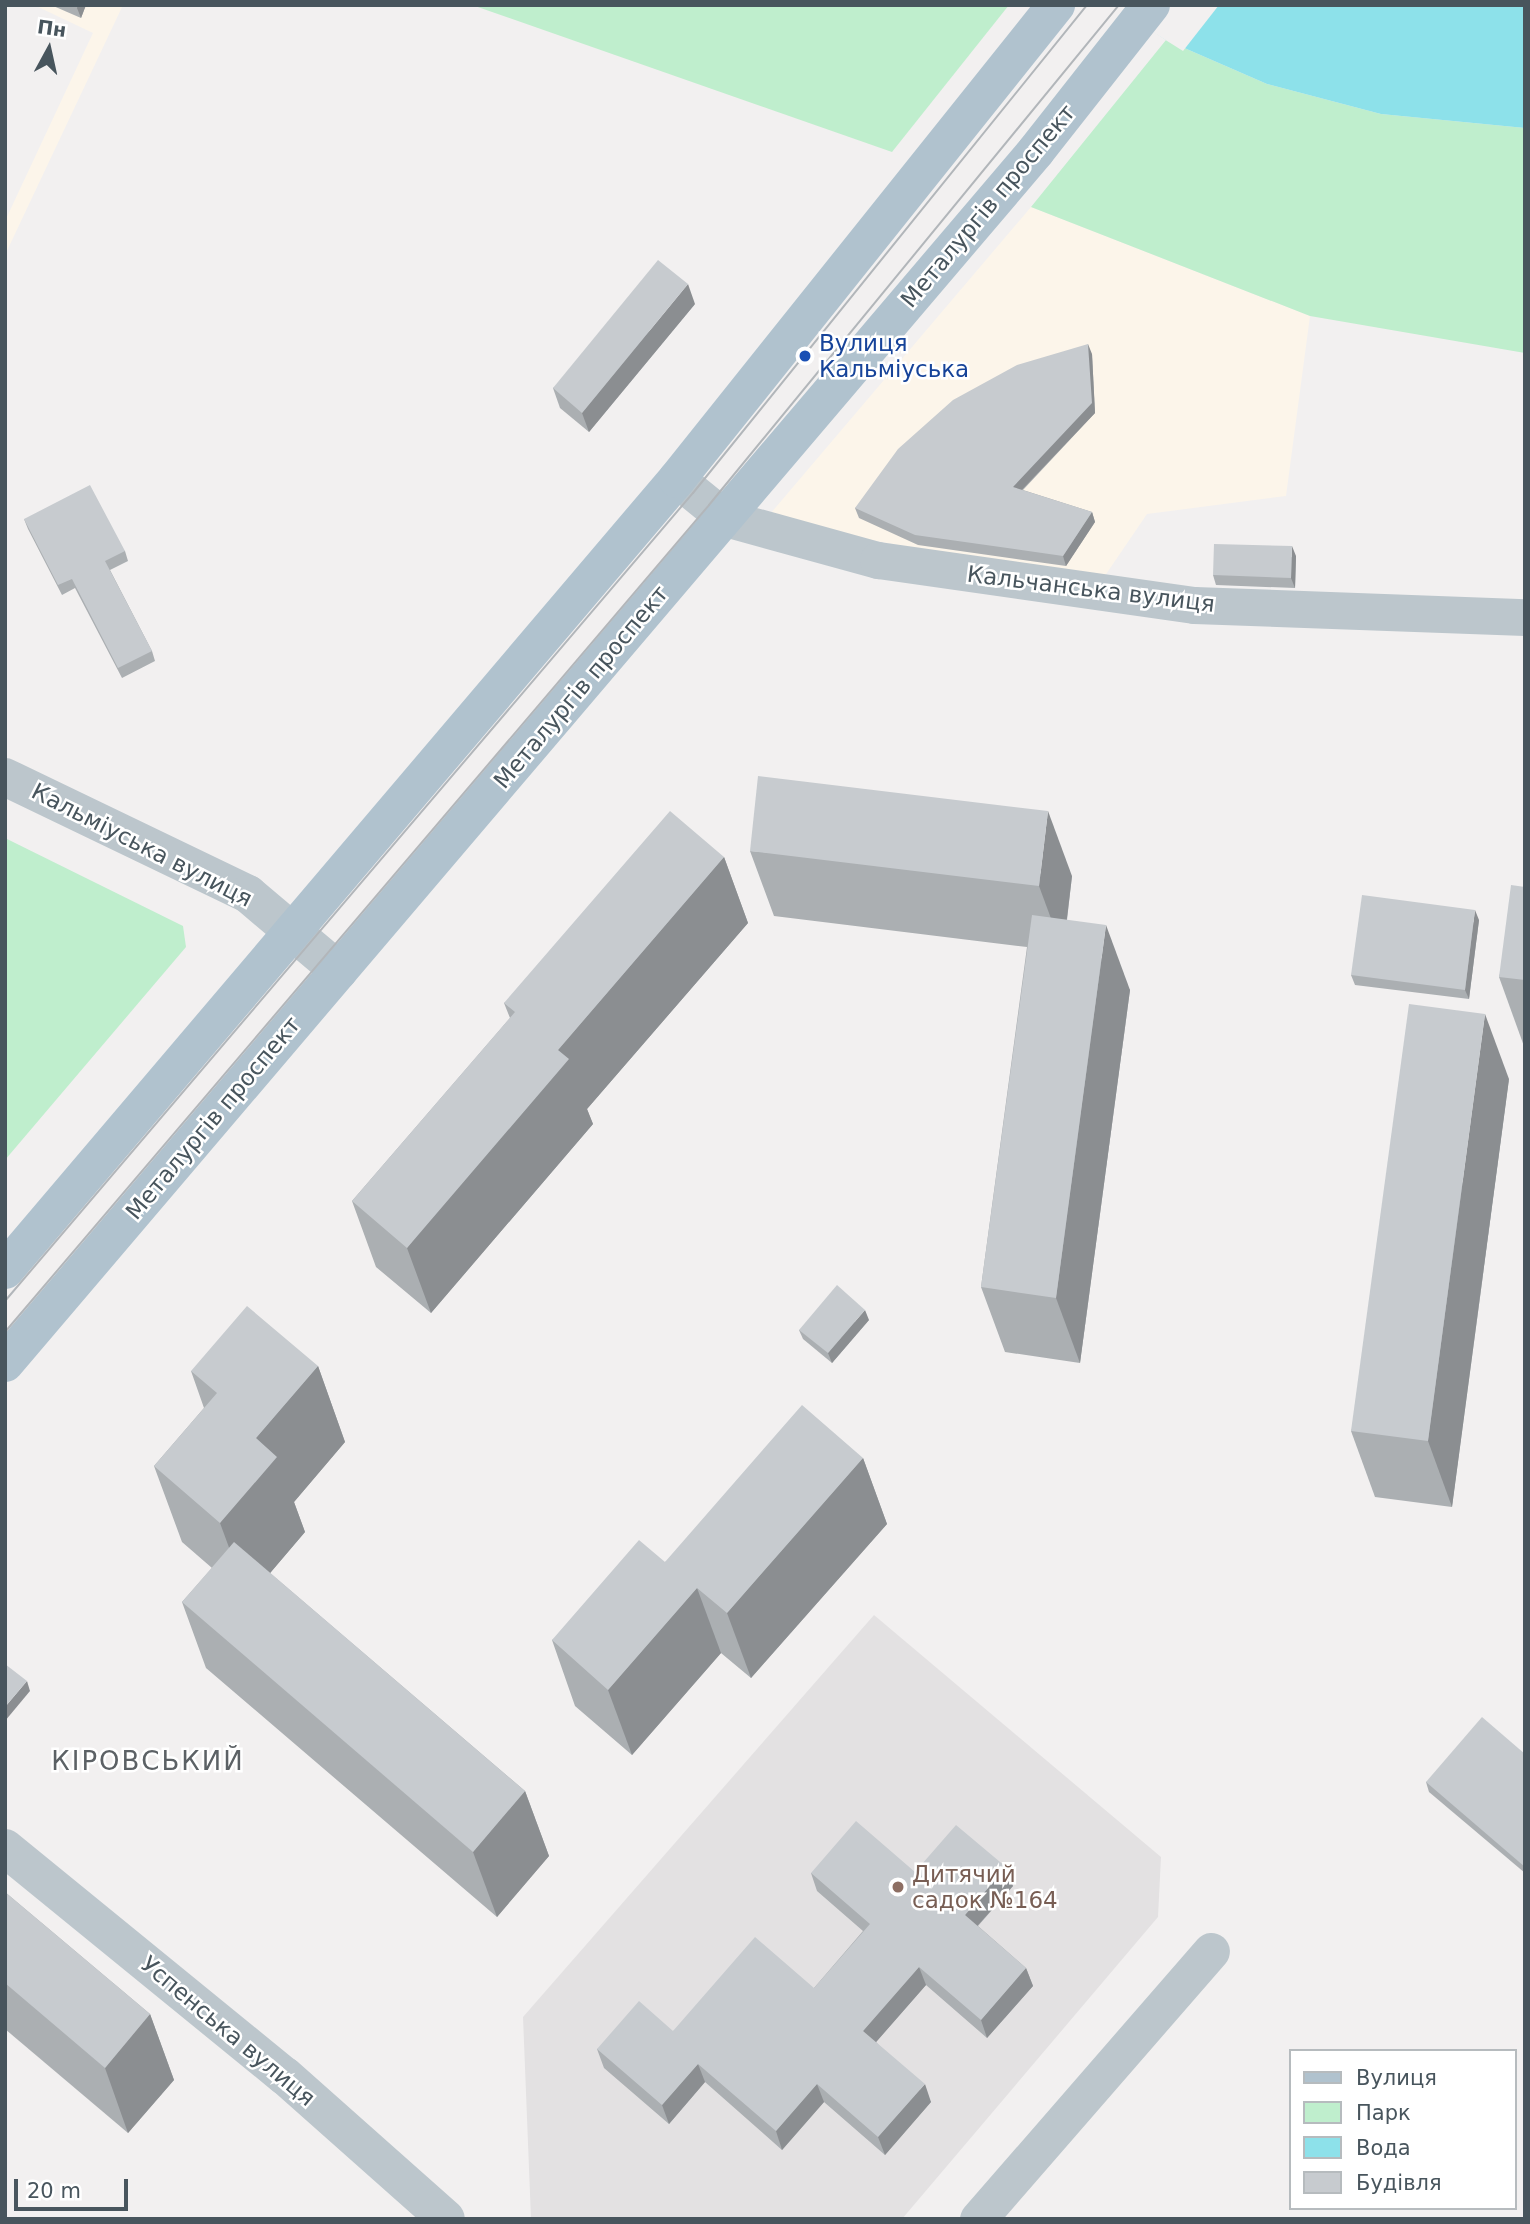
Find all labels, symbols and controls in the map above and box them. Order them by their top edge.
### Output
north arrow [14,14,84,84]
text: Пн [36,15,68,41]
street label: Металургів проспект [895,99,1081,313]
place label: Вулиця Кальміуська [819,329,969,383]
marker: Вулиця Кальміуська [797,348,813,364]
street label: Кальчанська вулиця [966,560,1216,618]
street label: Металургів проспект [488,580,674,794]
street label: Кальміуська вулиця [27,777,257,913]
street label: Металургів проспект [120,1011,306,1225]
district label: КІРОВСЬКИЙ [53,1746,243,1778]
place label: Дитячий садок №164 [912,1860,1058,1914]
marker: Дитячий садок №164 [890,1879,906,1895]
street label: Успенська вулиця [135,1950,321,2112]
legend [1288,2049,1516,2210]
text: Вулиця [1356,2066,1437,2090]
text: Парк [1356,2101,1411,2125]
text: Вода [1356,2136,1411,2160]
scale bar [18,2164,131,2208]
text: Будівля [1356,2171,1442,2195]
text: 20 m [27,2179,81,2203]

